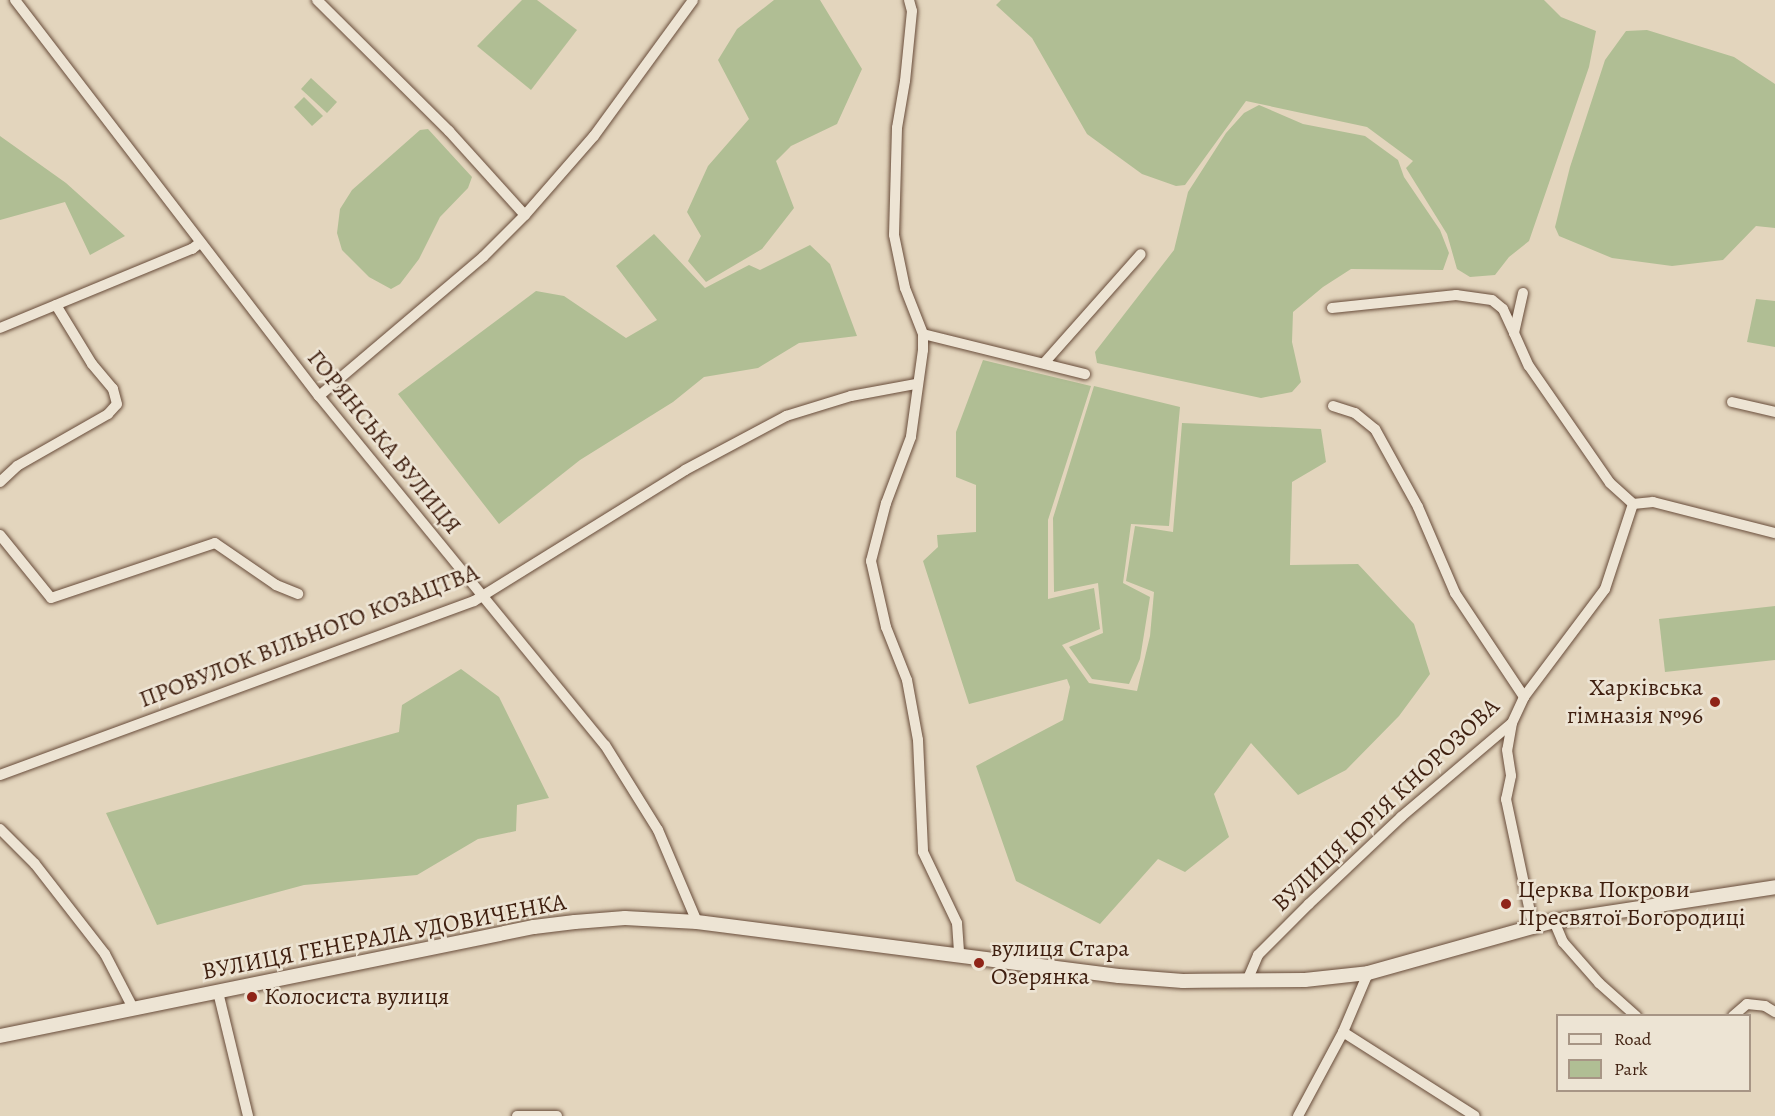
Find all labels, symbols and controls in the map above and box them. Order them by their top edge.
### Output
street label: ГОРЯНСЬКА ВУЛИЦЯ [301,344,467,540]
street label: ПРОВУЛОК ВІЛЬНОГО КОЗАЦТВА [135,558,483,714]
place label: Харківська гімназія №96 [1567,674,1703,730]
street label: ВУЛИЦЯ ЮРІЯ КНОРОЗОВА [1267,692,1505,918]
marker: Харківська гімназія №96 [1708,695,1722,709]
place label: Церква Покрови Пресвятої Богородиці [1518,876,1746,932]
street label: ВУЛИЦЯ ГЕНЕРАЛА УДОВИЧЕНКА [200,888,568,986]
marker: Церква Покрови Пресвятої Богородиці [1499,897,1513,911]
place label: вулиця Стара Озерянка [991,935,1129,991]
marker: вулиця Стара Озерянка [972,956,986,970]
place label: Колосиста вулиця [264,983,449,1011]
marker: Колосиста вулиця [245,990,259,1004]
legend [1556,1014,1751,1092]
text: Road [1614,1027,1651,1051]
text: Park [1614,1057,1648,1081]

